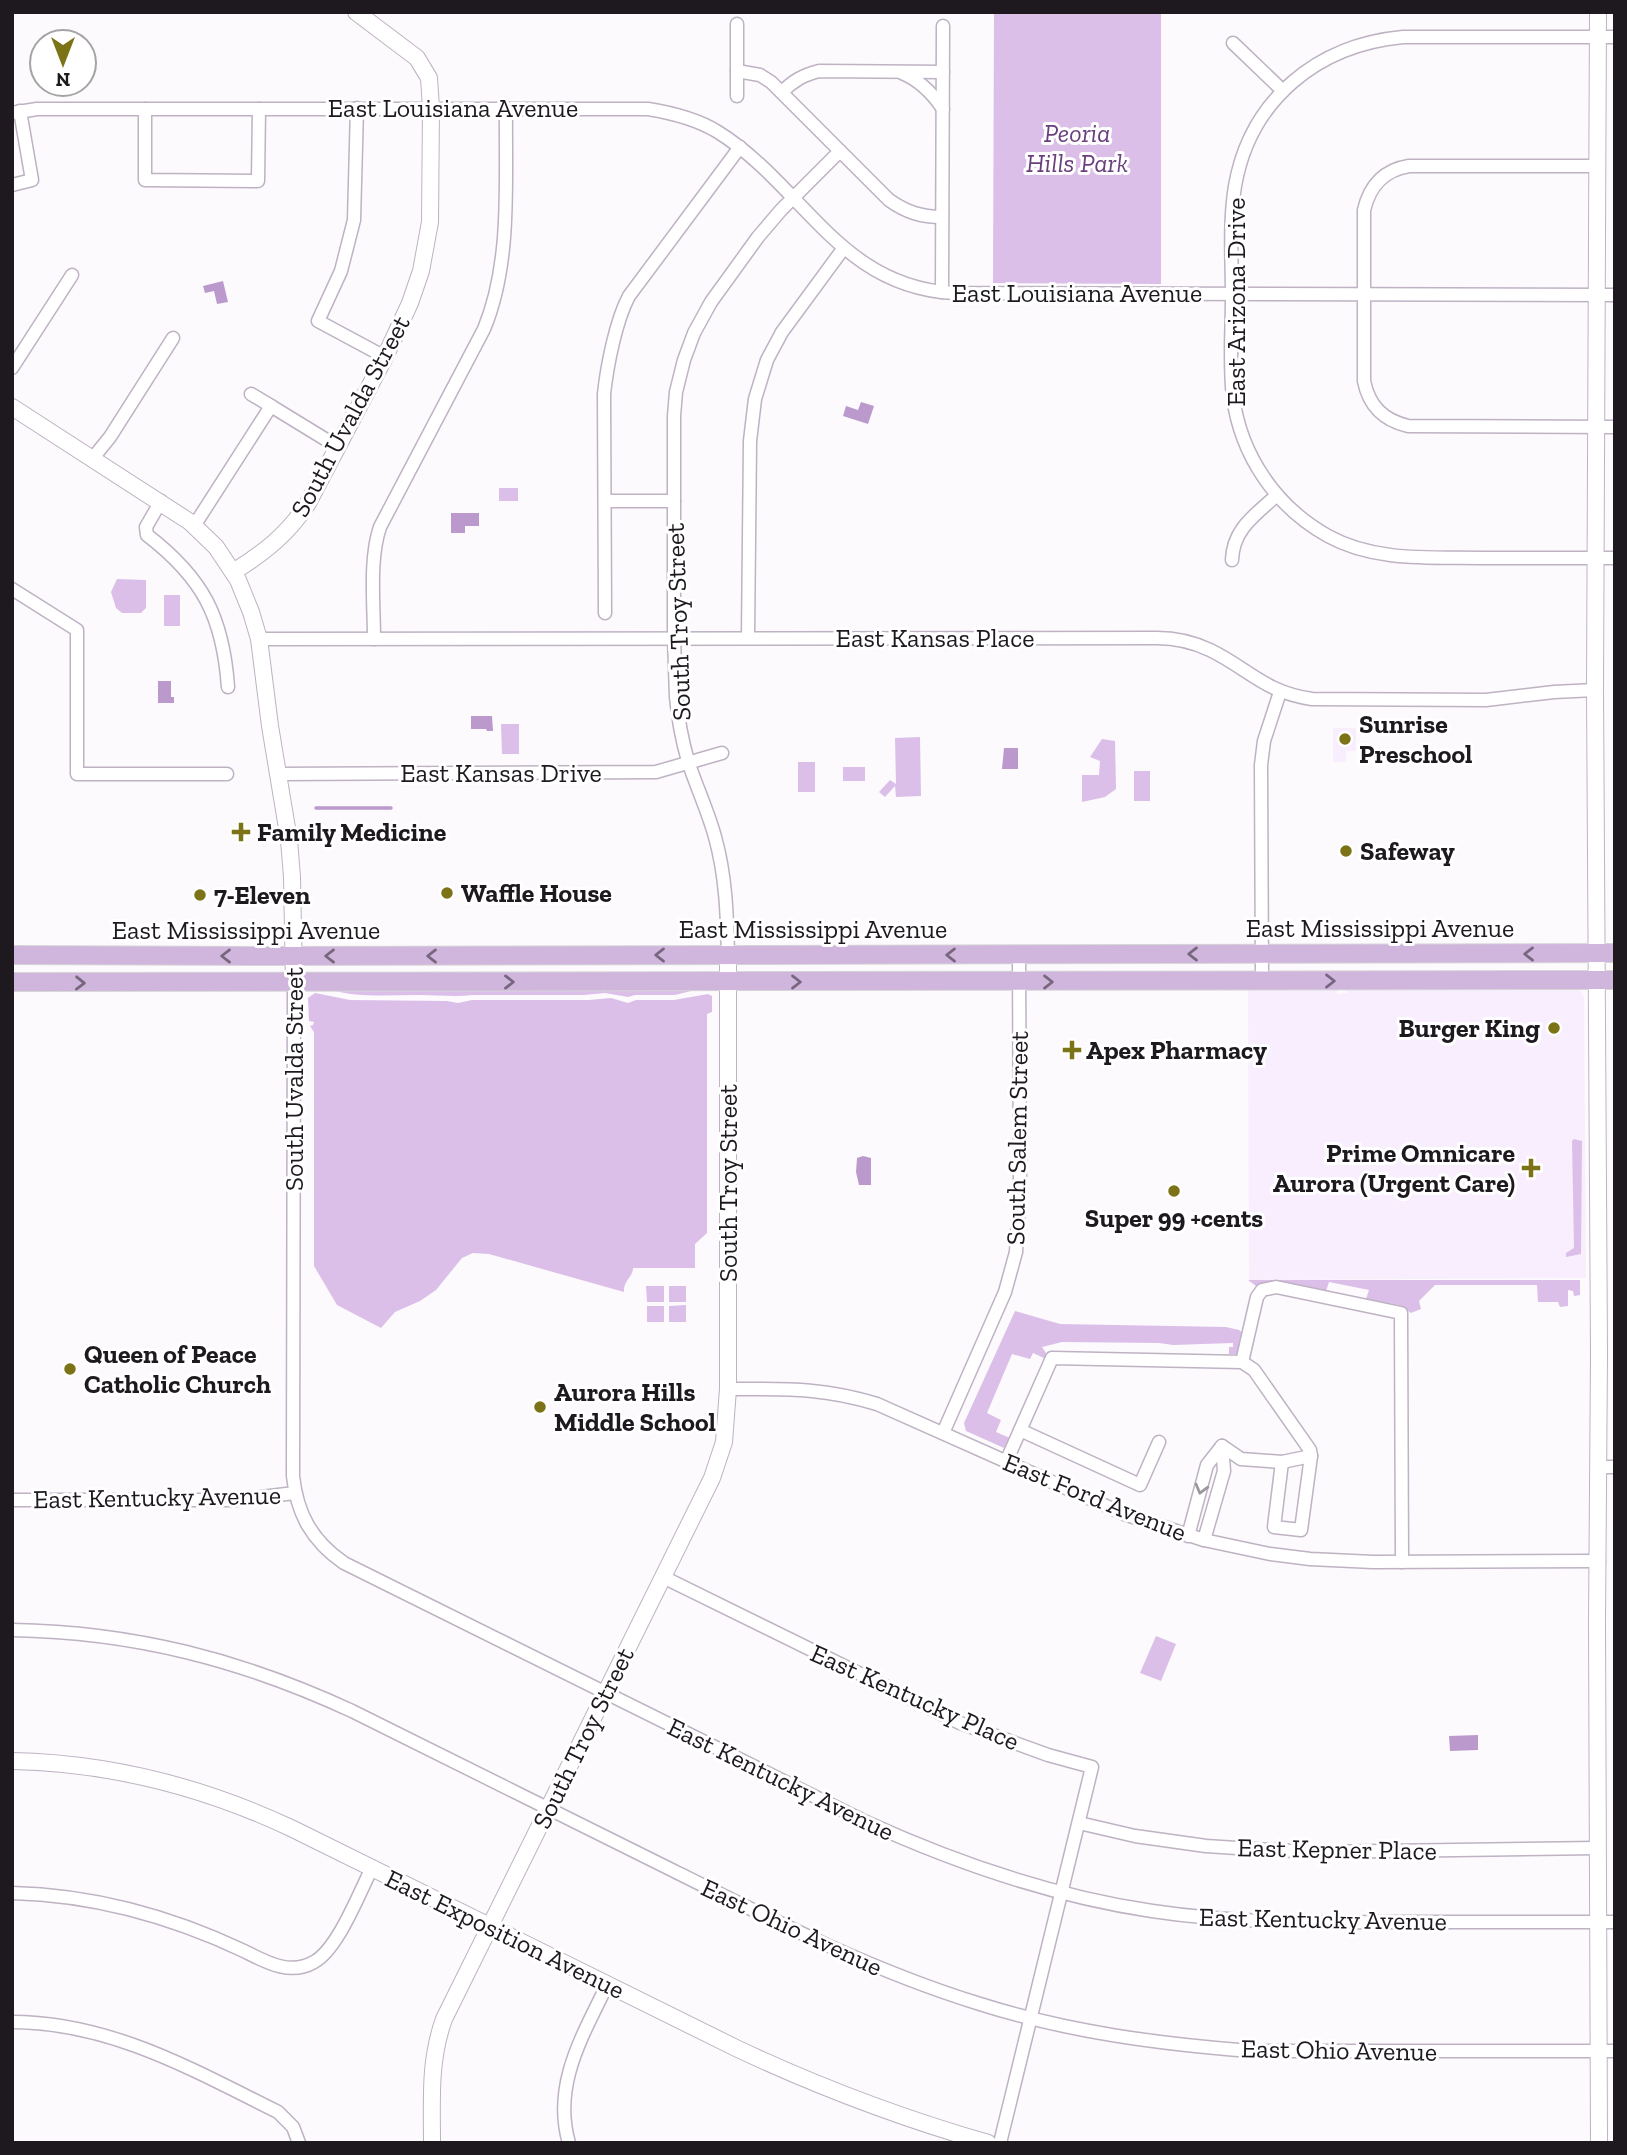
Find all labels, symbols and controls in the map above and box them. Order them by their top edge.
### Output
north arrow [28,28,98,98]
text: N [56,68,70,91]
street label: East Louisiana Avenue [328,92,578,124]
park label: Peoria Hills Park [1026,117,1128,179]
street label: East Arizona Drive [1220,197,1252,407]
street label: East Louisiana Avenue [952,277,1202,309]
street label: South Uvalda Street [283,309,417,522]
street label: South Troy Street [659,522,697,721]
street label: East Kansas Place [836,622,1034,654]
place label: Sunrise Preschool [1359,708,1472,770]
marker: Sunrise Preschool [1337,731,1353,747]
street label: East Kansas Drive [400,757,602,789]
place label: Family Medicine [257,816,447,848]
marker: Family Medicine [231,822,251,842]
place label: Safeway [1360,835,1455,867]
marker: Safeway [1338,843,1354,859]
place label: Waffle House [461,877,612,909]
place label: 7-Eleven [214,879,311,911]
marker: Waffle House [439,885,455,901]
marker: 7-Eleven [192,887,208,903]
street label: East Mississippi Avenue [1246,912,1514,944]
street label: East Mississippi Avenue [679,913,947,945]
street label: East Mississippi Avenue [112,914,380,946]
one-way arrow [1188,946,1198,962]
one-way arrow [1523,946,1534,962]
one-way arrow [654,947,665,963]
one-way arrow [945,947,956,963]
one-way arrow [220,948,230,964]
one-way arrow [325,948,335,964]
one-way arrow [427,948,437,964]
street label: South Uvalda Street [278,967,310,1191]
one-way arrow [1325,973,1336,989]
one-way arrow [505,974,515,990]
one-way arrow [792,974,802,990]
one-way arrow [1044,974,1054,990]
one-way arrow [75,975,86,990]
place label: Burger King [1398,1012,1540,1044]
marker: Burger King [1546,1020,1562,1036]
street label: South Salem Street [999,1030,1035,1245]
place label: Apex Pharmacy [1086,1034,1267,1066]
marker: Apex Pharmacy [1064,1042,1080,1058]
street label: South Troy Street [712,1084,744,1282]
place label: Prime Omnicare Aurora (Urgent Care) [1273,1137,1515,1199]
marker: Prime Omnicare Aurora (Urgent Care) [1521,1158,1541,1178]
marker: Super 99 +cents [1166,1183,1182,1199]
place label: Super 99 +cents [1085,1202,1263,1234]
place label: Queen of Peace Catholic Church [84,1338,271,1400]
marker: Queen of Peace Catholic Church [62,1361,78,1377]
place label: Aurora Hills Middle School [554,1376,716,1438]
marker: Aurora Hills Middle School [532,1399,548,1415]
street label: East Ford Avenue [999,1446,1191,1548]
street label: East Kentucky Avenue [33,1479,281,1515]
one-way arrow [1195,1482,1209,1494]
street label: East Kentucky Place [806,1637,1024,1757]
street label: South Troy Street [525,1642,641,1834]
street label: East Kentucky Avenue [663,1710,899,1848]
street label: East Kepner Place [1237,1831,1437,1867]
street label: East Exposition Avenue [380,1862,630,2006]
street label: East Ohio Avenue [696,1871,888,1983]
street label: East Kentucky Avenue [1199,1901,1447,1937]
street label: East Ohio Avenue [1241,2032,1437,2068]

